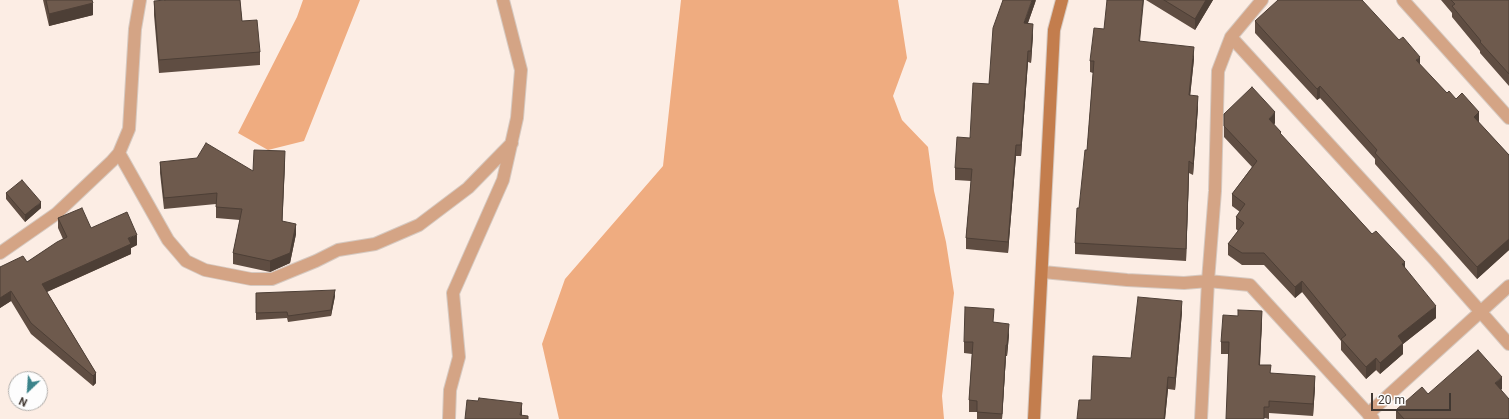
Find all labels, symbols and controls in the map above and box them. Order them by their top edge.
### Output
north arrow [8,371,48,411]
scale bar [1373,385,1453,411]
text: 20 m [1378,393,1405,407]
text: N [17,394,29,409]

